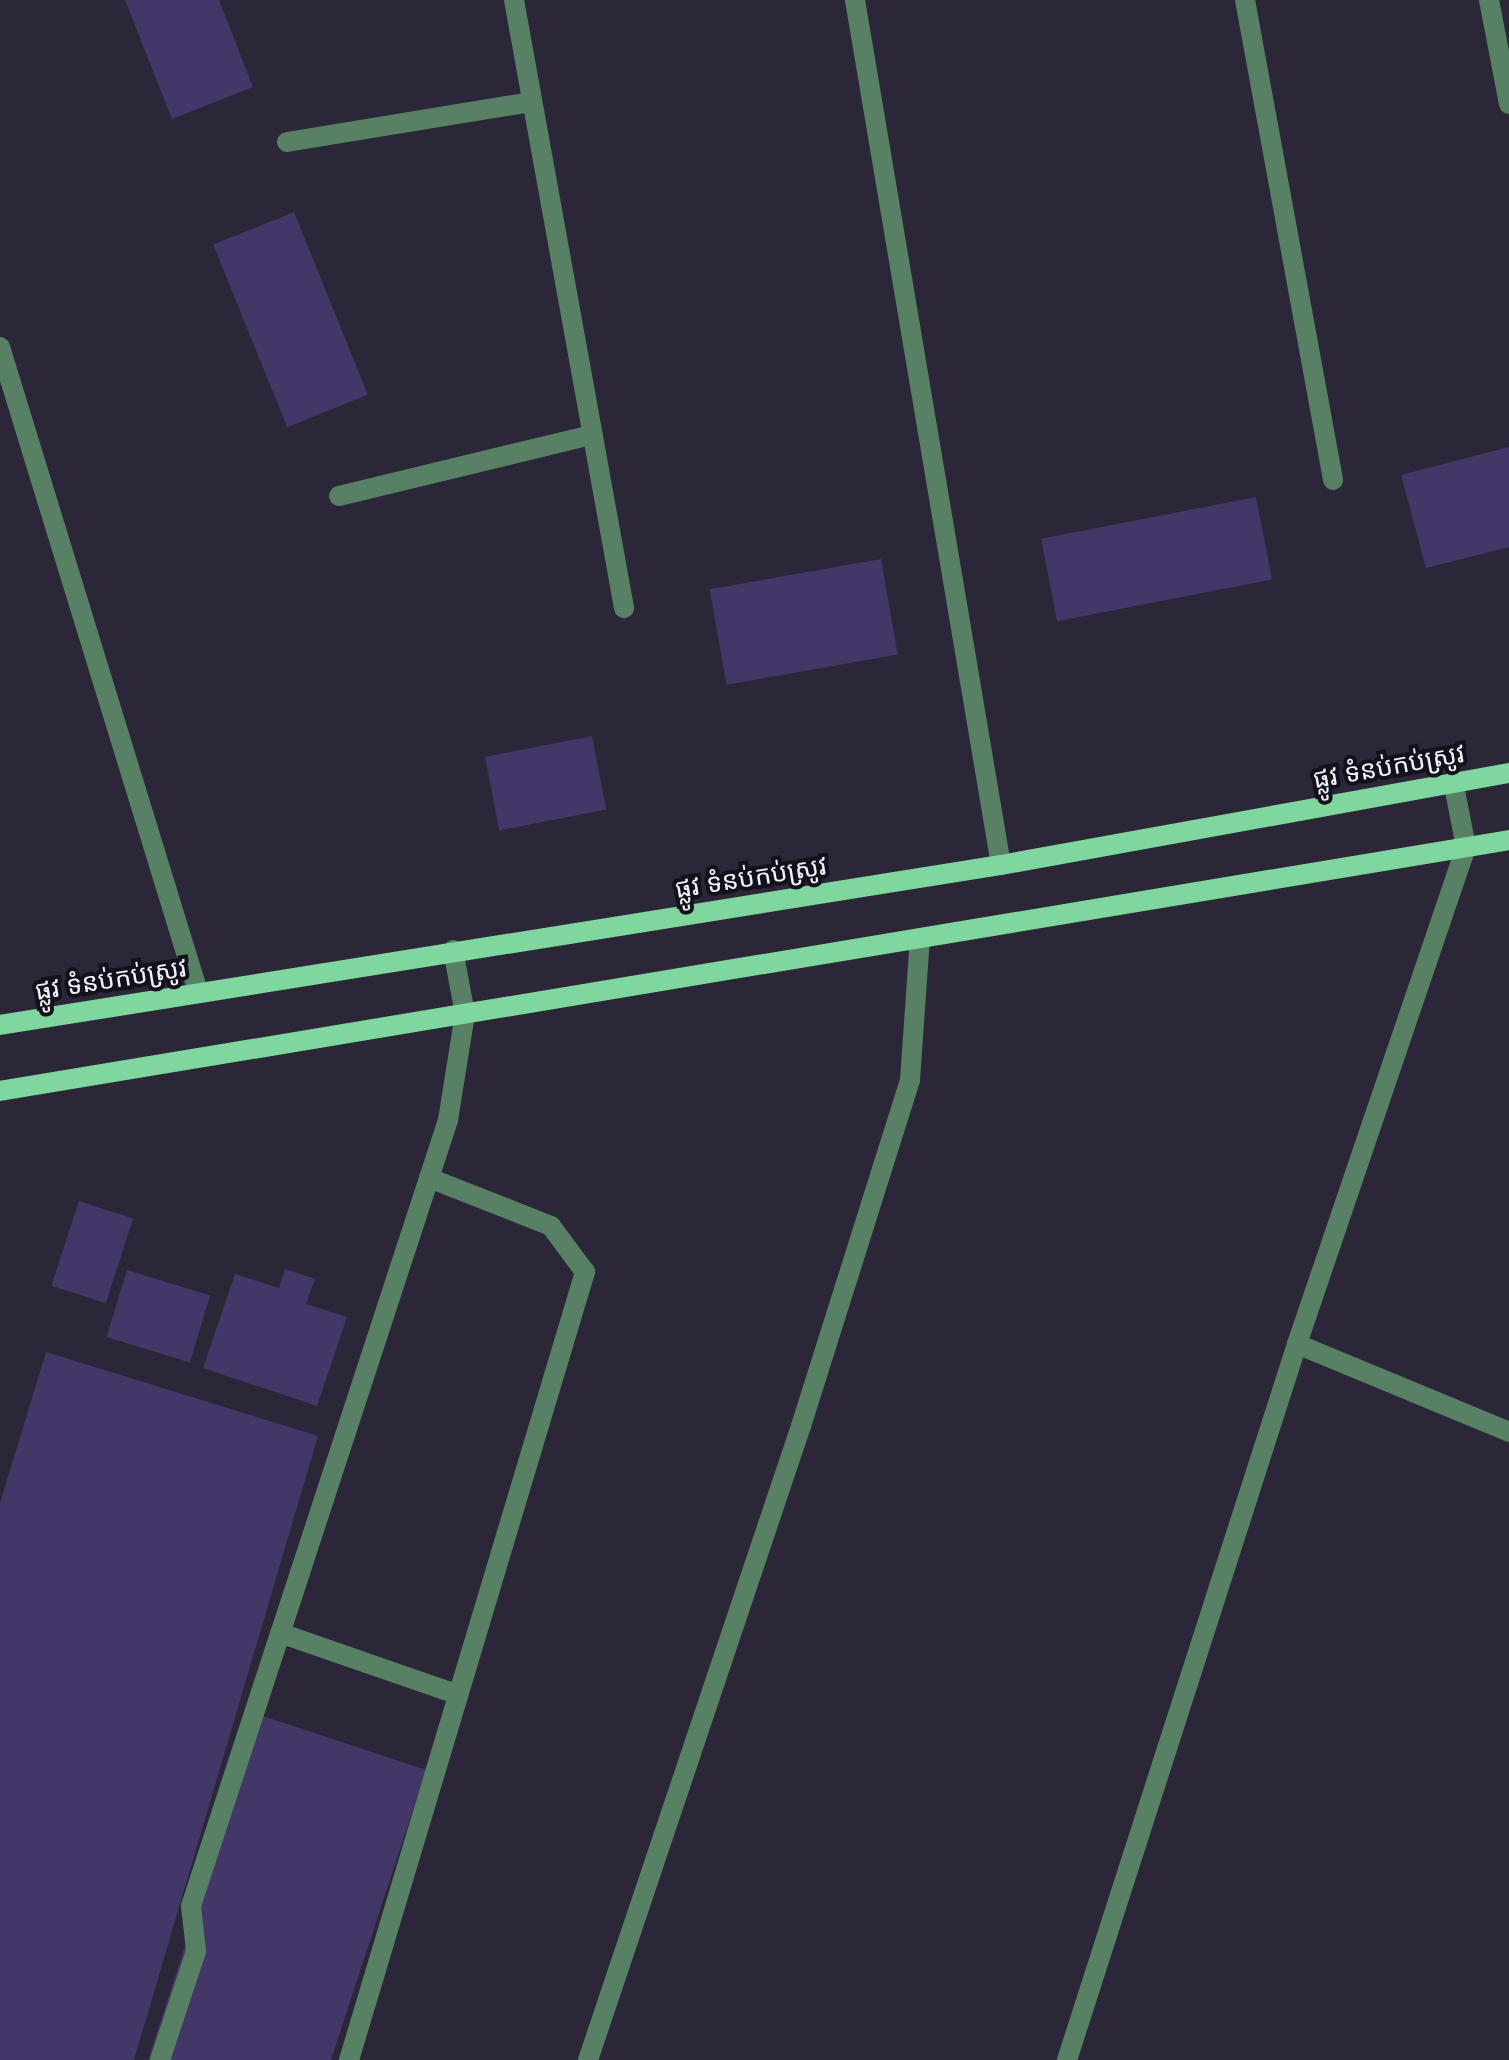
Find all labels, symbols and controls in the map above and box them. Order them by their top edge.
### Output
street label: ផ្លូវ ទំនប់កប់ស្រូវ [1311,738,1467,796]
street label: ផ្លូវ ទំនប់កប់ស្រូវ [673,851,829,905]
street label: ផ្លូវ ទំនប់កប់ស្រូវ [33,953,189,1007]

